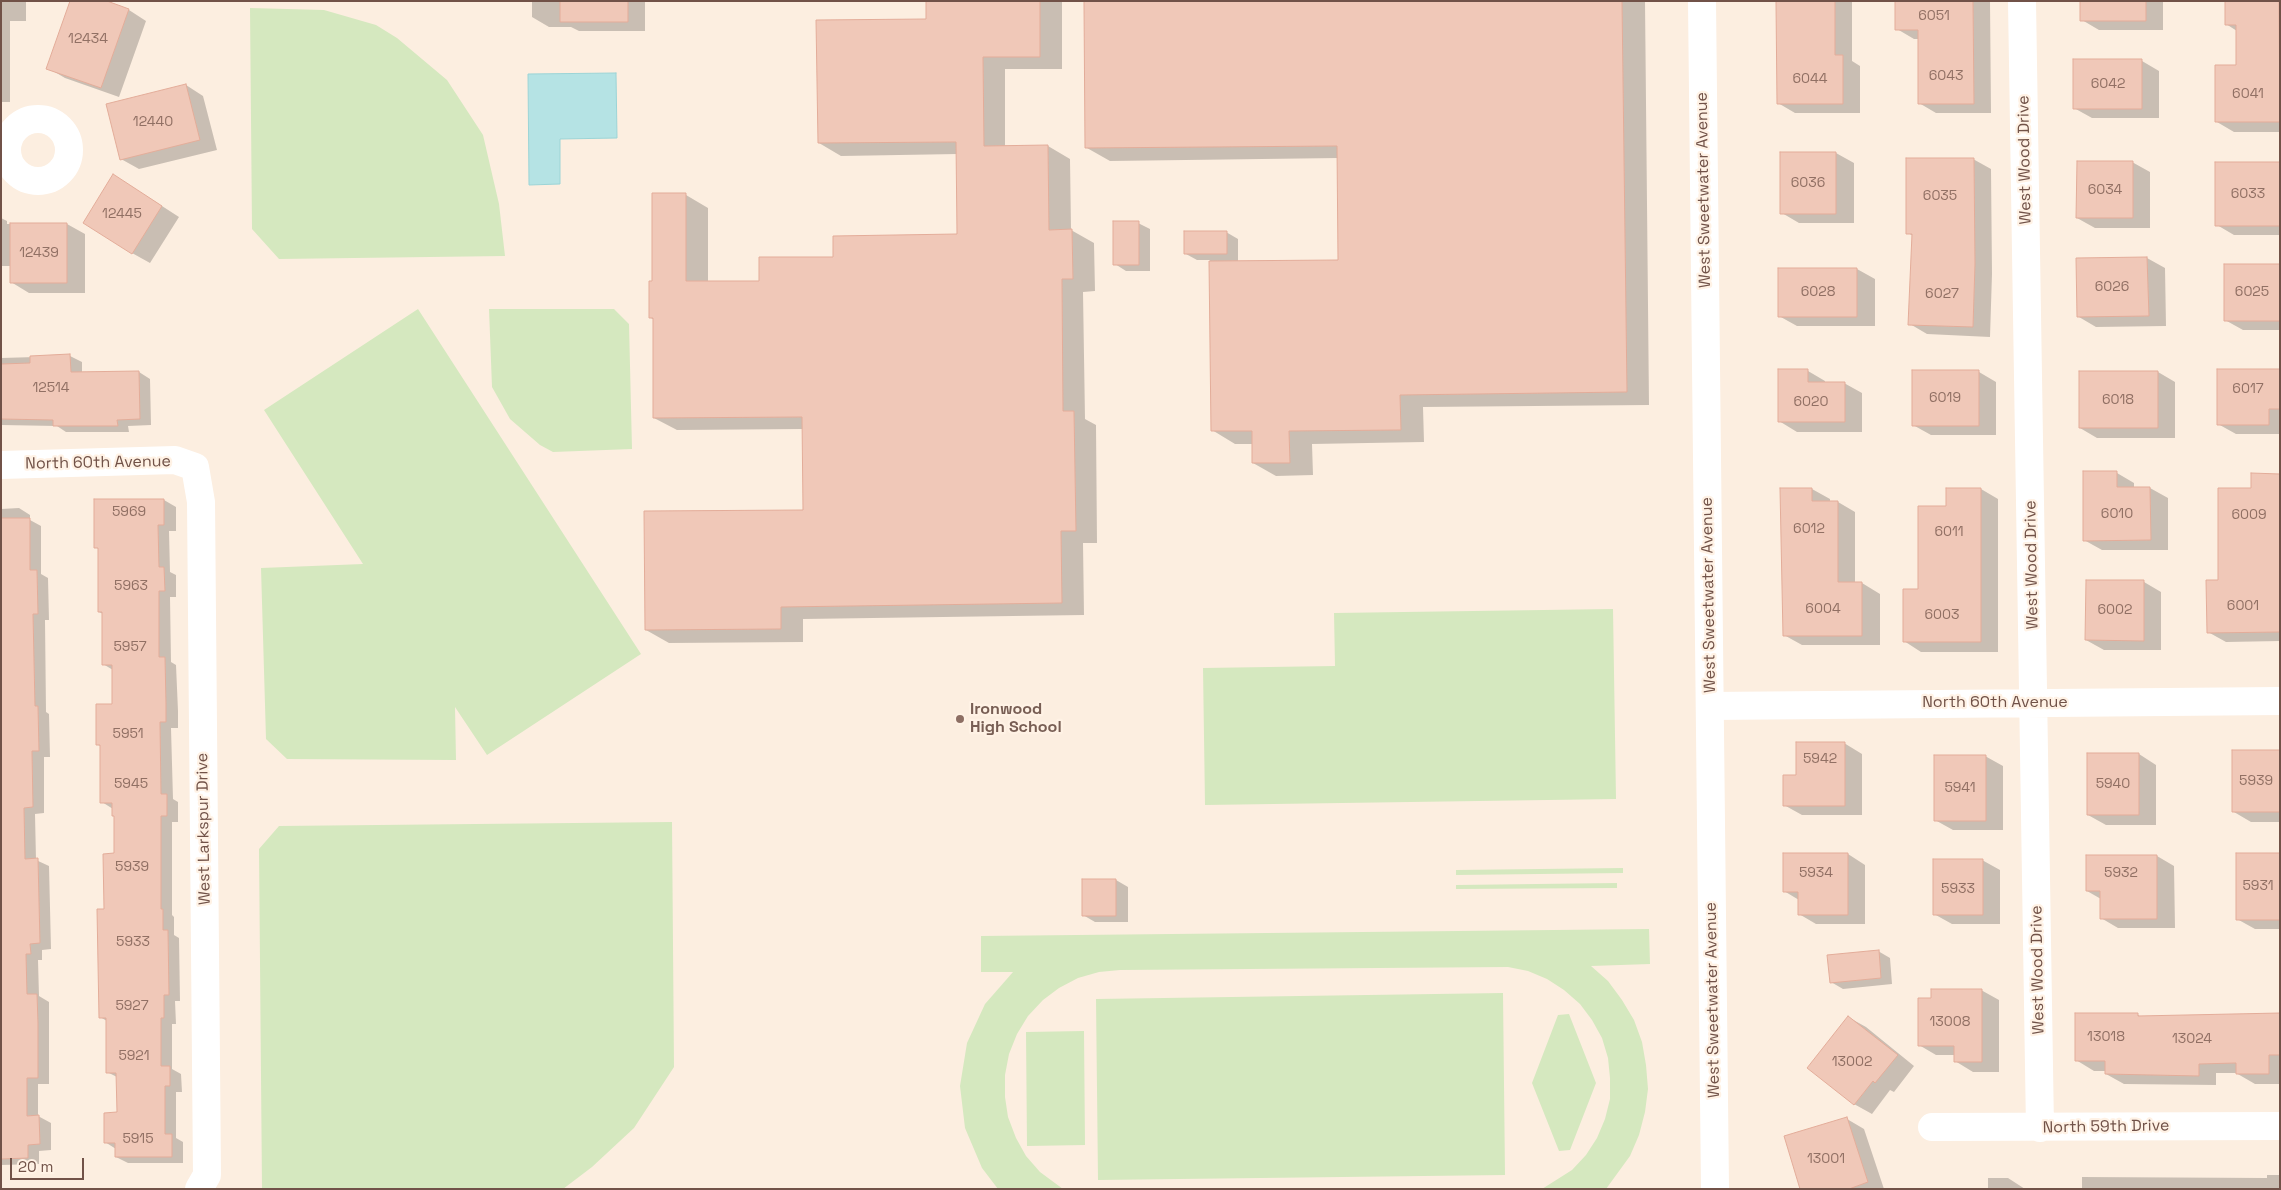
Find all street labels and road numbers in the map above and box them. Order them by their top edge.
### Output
street label: West Sweetwater Avenue [1693,92,1715,288]
street label: West Wood Drive [2014,95,2036,225]
street label: North 60th Avenue [25,452,171,474]
street label: West Sweetwater Avenue [1698,497,1720,693]
street label: West Wood Drive [2021,500,2043,630]
street label: North 60th Avenue [1922,693,2068,713]
street label: West Larkspur Drive [193,753,215,905]
street label: West Sweetwater Avenue [1702,902,1724,1098]
street label: West Wood Drive [2027,905,2049,1035]
street label: North 59th Drive [2042,1116,2170,1138]

